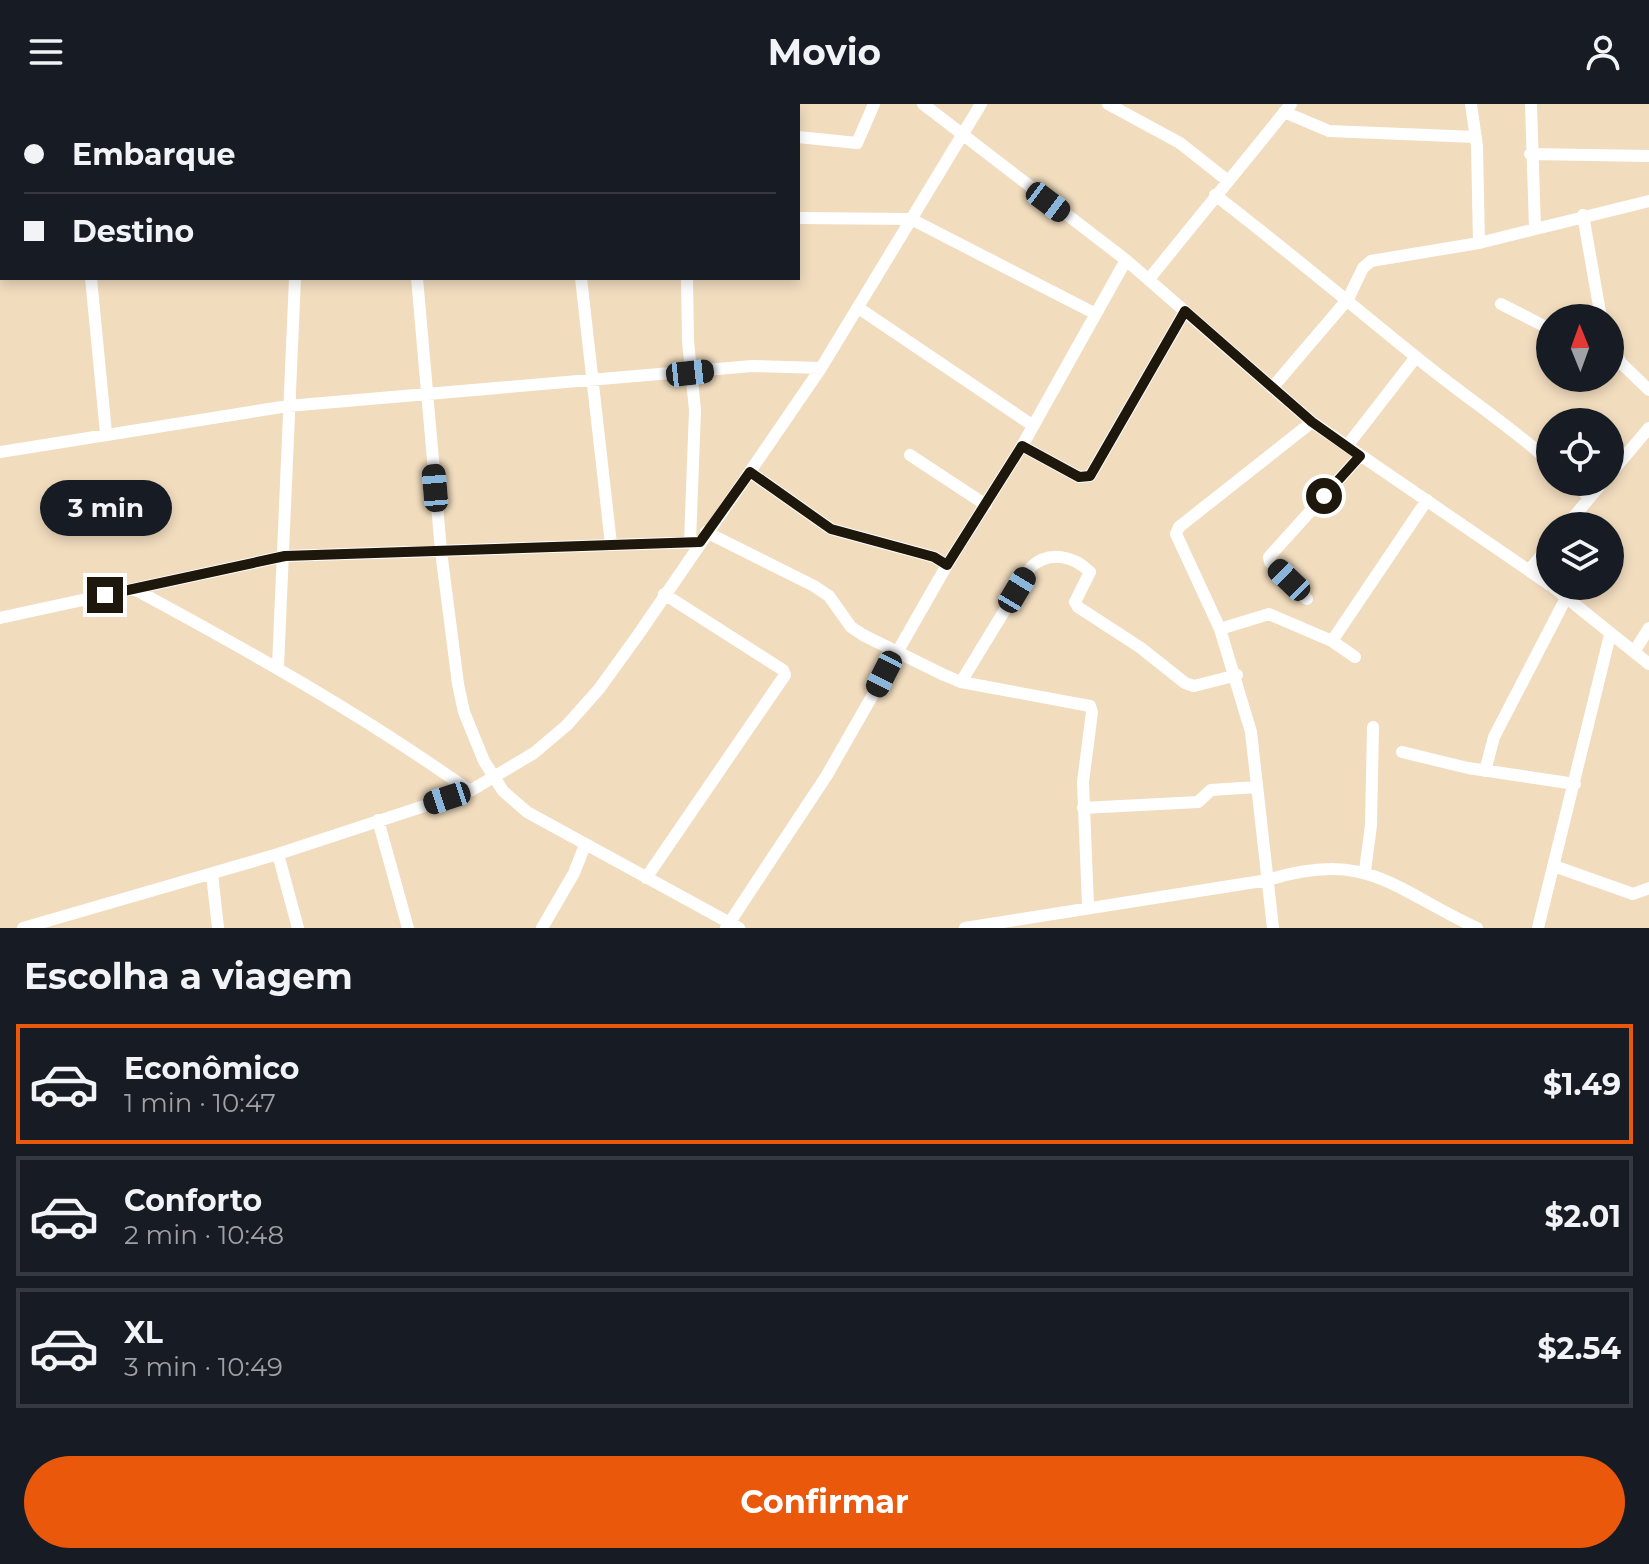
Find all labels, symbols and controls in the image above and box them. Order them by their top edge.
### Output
icon: menu [24,30,68,74]
text: Movio [768,30,881,74]
icon: person [1581,30,1625,74]
text: Embarque [72,136,235,173]
car [1022,178,1074,226]
text: Destino [72,213,194,250]
north arrow [1536,304,1624,392]
map controls [1536,304,1624,600]
car [665,359,715,387]
button: locate [1536,408,1624,496]
car [421,463,449,513]
route start [1306,478,1342,514]
callout: 3 min [39,479,171,535]
text: 3 min [68,492,144,524]
button: layers [1536,512,1624,600]
car [1263,555,1315,605]
car [994,563,1040,617]
route end [87,577,123,613]
car [862,647,906,701]
car [420,779,474,817]
text: Escolha a viagem [24,954,353,998]
icon: car [28,1048,100,1120]
text: Econômico [124,1050,299,1087]
text: $1.49 [1543,1066,1621,1103]
text: 1 min · 10:47 [124,1087,276,1119]
icon: car [28,1180,100,1252]
text: Conforto [124,1182,262,1219]
text: $2.01 [1544,1198,1621,1235]
text: 2 min · 10:48 [124,1219,284,1251]
icon: car [28,1312,100,1384]
text: XL [124,1314,163,1351]
text: $2.54 [1537,1330,1621,1367]
text: 3 min · 10:49 [124,1351,283,1383]
button: Confirmar [24,1456,1625,1548]

